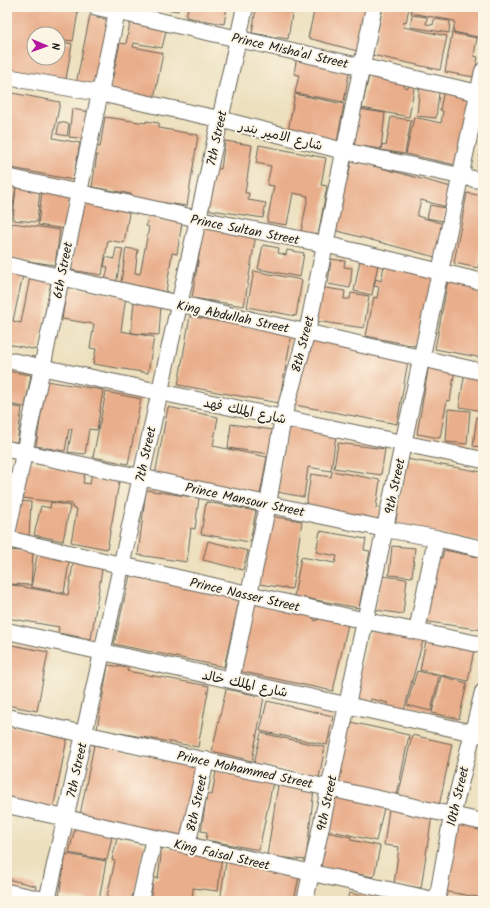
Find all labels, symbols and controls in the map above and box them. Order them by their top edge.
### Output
north arrow [26,26,66,66]
street label: Prince Misha'al Street [229,28,351,75]
text: N [46,43,64,50]
street label: 7th Street [201,108,234,168]
street label: شارع الامير بندر [236,116,325,157]
street label: Prince Sultan Street [188,210,302,252]
street label: 6th Street [48,239,79,300]
street label: King Abdullah Street [175,295,292,340]
street label: 8th Street [286,313,321,375]
street label: شارع الملك فهد [201,392,288,430]
street label: 7th Street [130,424,163,484]
street label: 9th Street [379,456,412,516]
street label: Prince Mansour Street [183,478,307,524]
street label: Prince Nasser Street [187,573,303,619]
street label: شارع الملك خالد [200,665,290,704]
street label: 7th Street [61,740,94,800]
street label: Prince Mohammed Street [175,746,316,795]
street label: 10th Street [441,763,476,828]
street label: 8th Street [181,772,214,834]
street label: 9th Street [311,773,344,833]
street label: King Faisal Street [172,834,273,877]

